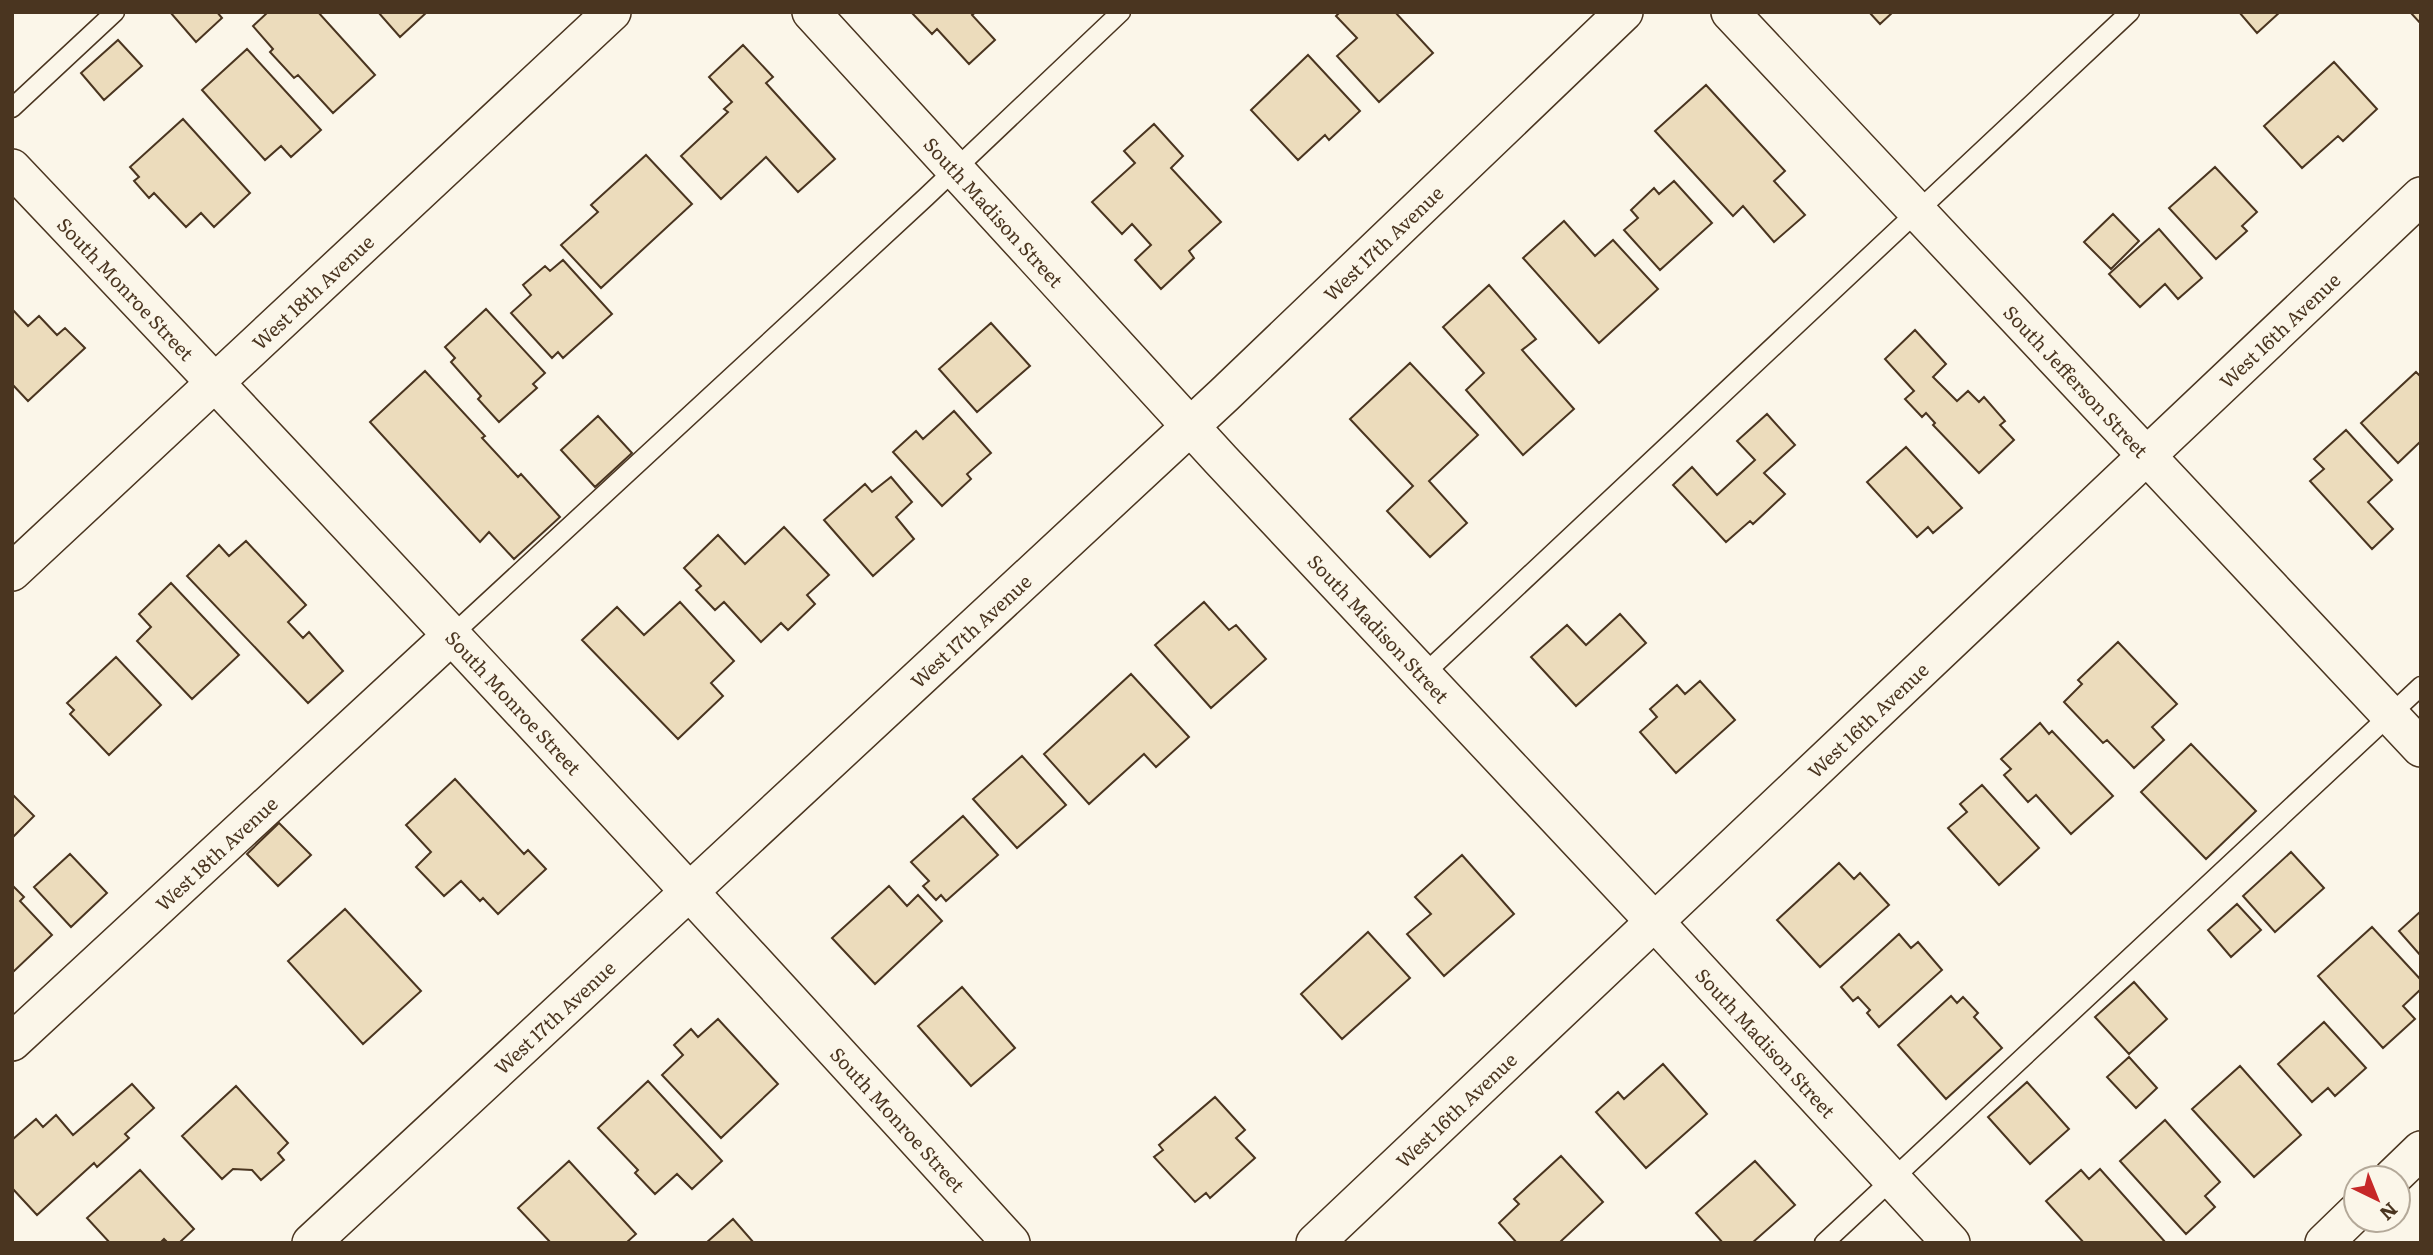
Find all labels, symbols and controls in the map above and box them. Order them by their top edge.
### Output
street label: South Madison Street [918,130,1070,294]
street label: West 17th Avenue [1317,179,1449,307]
street label: South Monroe Street [51,211,201,367]
street label: West 18th Avenue [245,227,380,356]
street label: West 16th Avenue [2213,266,2346,394]
street label: South Jefferson Street [1998,298,2155,464]
street label: South Madison Street [1302,547,1456,709]
street label: West 17th Avenue [904,567,1037,694]
street label: South Monroe Street [440,624,588,781]
street label: West 16th Avenue [1801,656,1934,784]
street label: West 18th Avenue [149,789,284,917]
street label: West 17th Avenue [488,954,621,1080]
street label: South Madison Street [1690,961,1843,1124]
street label: South Monroe Street [824,1040,972,1198]
street label: West 16th Avenue [1389,1045,1523,1174]
north arrow [2342,1164,2412,1234]
text: N [2374,1196,2405,1228]

